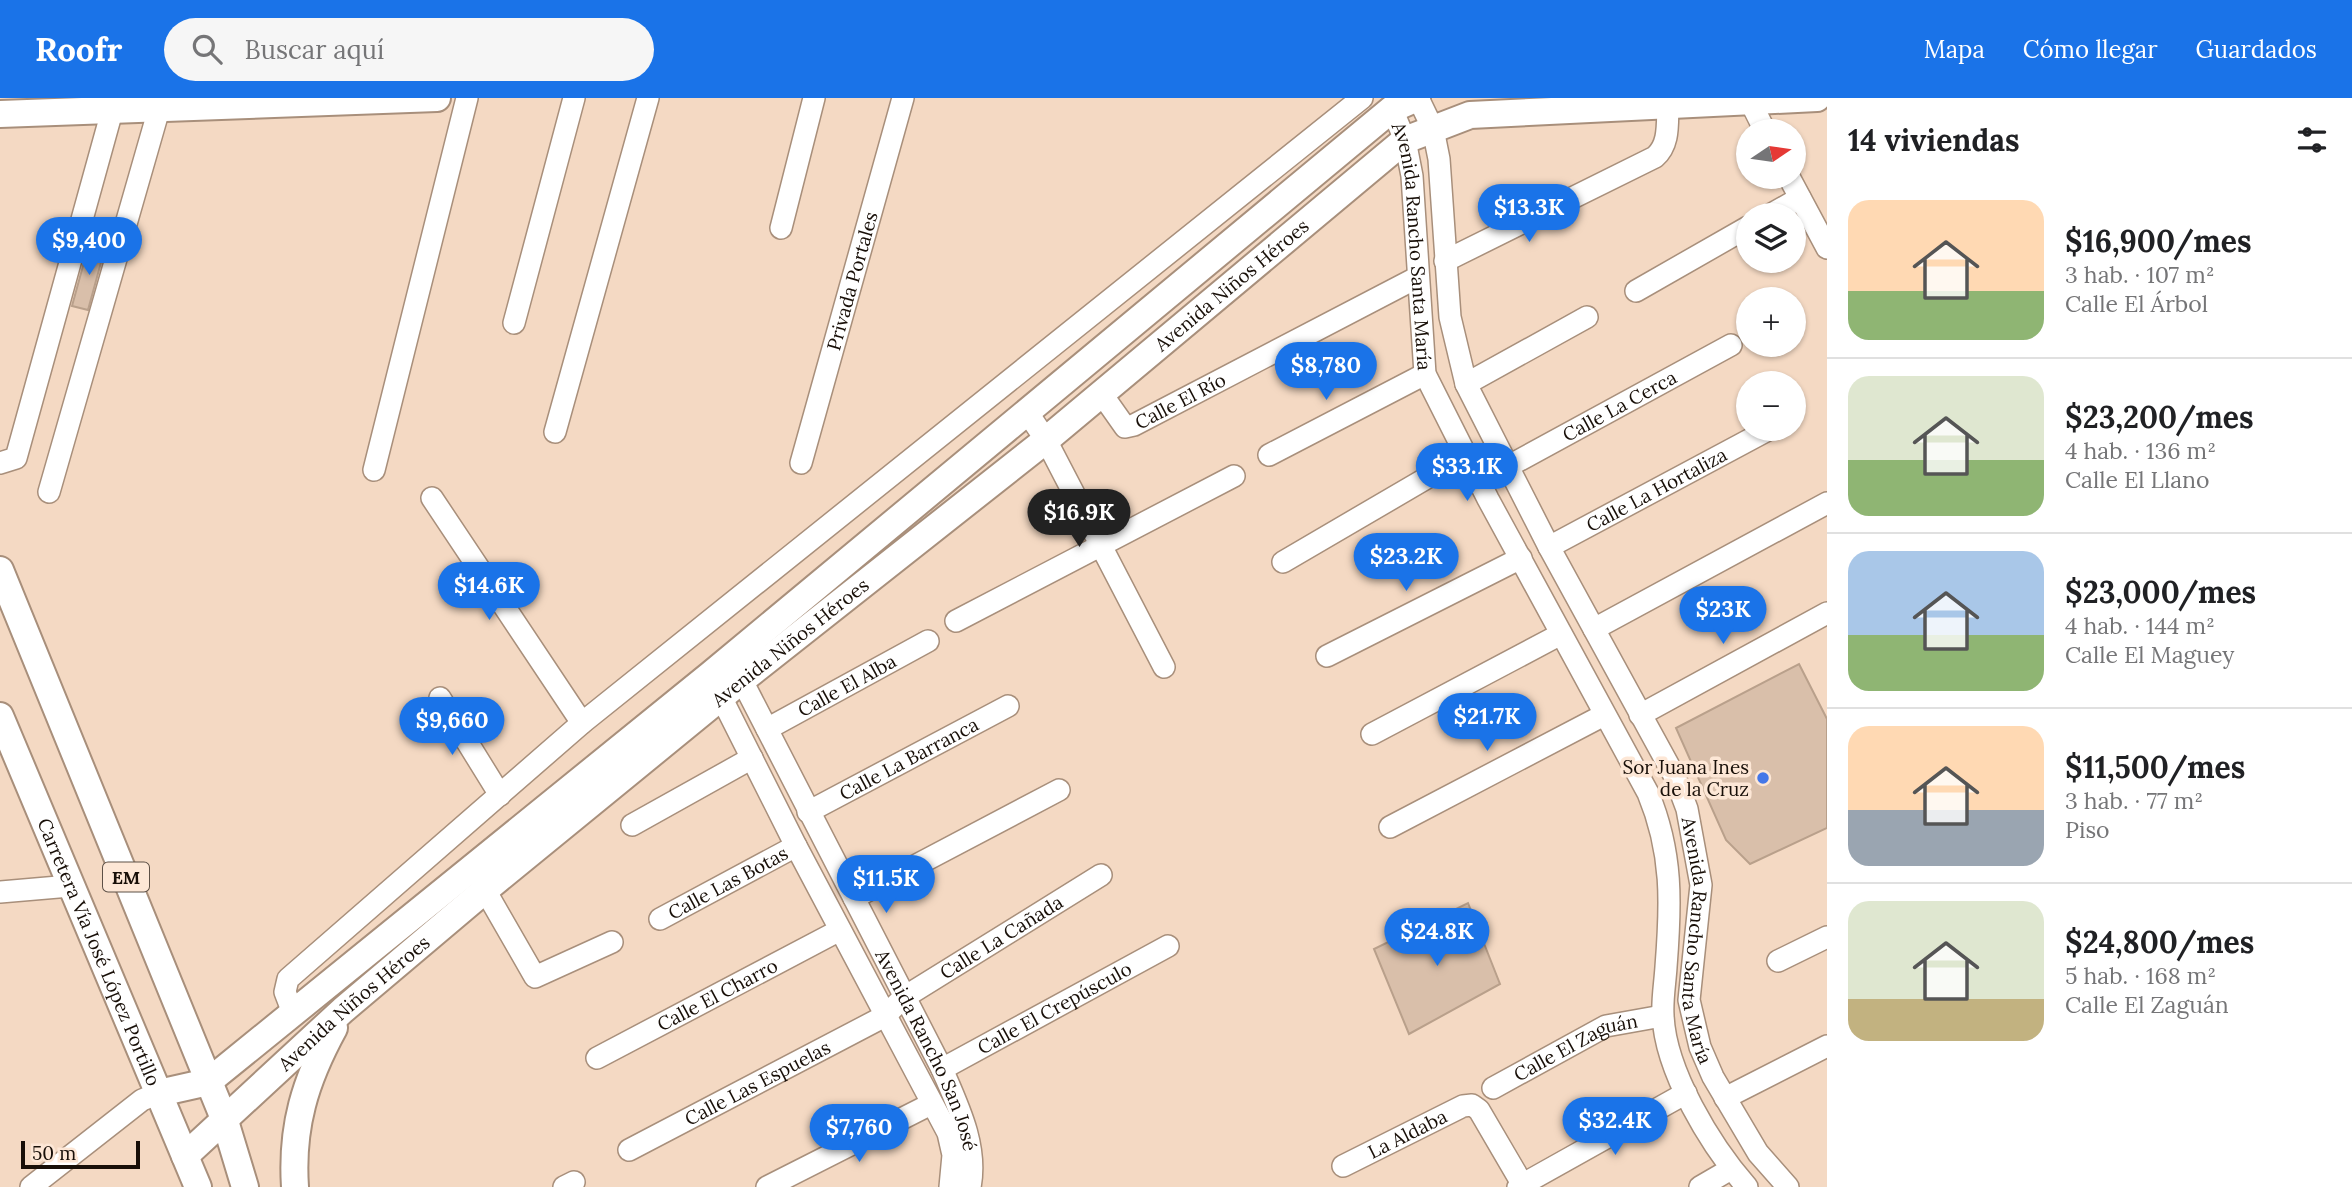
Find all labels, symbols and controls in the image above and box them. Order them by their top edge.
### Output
search box [164,18,654,81]
text: Roofr [35,28,122,70]
icon: search [188,30,226,68]
text: Buscar aquí [244,33,384,66]
text: Mapa [1924,34,1985,65]
text: Cómo llegar [2023,34,2158,65]
text: Guardados [2196,34,2317,65]
street label: Avenida Rancho Santa María [1386,117,1437,371]
north arrow [1736,119,1806,189]
map controls [1736,119,1806,441]
text: 14 viviendas [1848,121,2020,159]
icon: filters [2293,121,2331,159]
pin: $13.3K [1472,184,1586,244]
text: $13.3K [1494,192,1564,221]
button: layers [1736,203,1806,273]
street label: Privada Portales [821,209,883,353]
street label: Avenida Niños Héroes [1149,214,1314,357]
pin: $9,400 [32,218,146,277]
text: $16,900/mes [2065,222,2251,260]
text: $9,400 [52,225,126,254]
icon: home [1904,228,1988,312]
text: 3 hab. · 107 m² [2065,260,2215,289]
button: + [1736,287,1806,357]
text: Calle El Árbol [2065,289,2208,318]
pin: $8,780 [1269,342,1383,402]
text: $8,780 [1291,350,1361,379]
street label: Calle La Cerca [1558,365,1681,447]
street label: Calle El Río [1131,367,1230,434]
button: − [1736,371,1806,441]
text: $23,200/mes [2065,398,2254,436]
icon: home [1904,404,1988,488]
text: 4 hab. · 136 m² [2065,436,2216,465]
street label: Calle La Hortaliza [1582,442,1731,537]
pin: $33.1K [1410,444,1524,503]
text: $33.1K [1432,451,1502,480]
text: Calle El Llano [2065,465,2209,494]
pin: $16.9K [1022,490,1136,549]
text: $16.9K [1043,497,1115,526]
pin: $23.2K [1349,533,1463,593]
text: $23.2K [1370,541,1442,570]
pin: $14.6K [432,562,546,622]
text: $14.6K [454,570,524,599]
street label: Avenida Niños Héroes [706,573,874,713]
text: $23,000/mes [2065,573,2256,611]
icon: home [1904,579,1988,663]
pin: $23K [1682,587,1764,646]
text: $23K [1695,594,1751,623]
text: 4 hab. · 144 m² [2065,611,2215,640]
text: Calle El Maguey [2065,640,2235,669]
street label: Calle El Alba [793,649,900,722]
pin: $21.7K [1430,694,1544,753]
pin: $9,660 [395,698,509,757]
text: $21.7K [1454,701,1520,730]
text: $9,660 [415,705,489,734]
street label: Calle La Barranca [835,712,983,805]
text: $11,500/mes [2065,748,2245,786]
icon: home [1904,754,1988,838]
place label: Sor Juana Ines de la Cruz [1622,755,1749,801]
marker: Sor Juana Ines de la Cruz [1755,770,1771,786]
text: 3 hab. · 77 m² [2065,786,2203,815]
street label: Carretera Vía José López Portillo [32,814,166,1089]
street label: Avenida Rancho Santa María [1677,814,1718,1068]
text: Piso [2065,815,2110,844]
street label: Calle Las Botas [664,841,792,925]
pin: $11.5K [829,856,943,915]
road number: EM [103,862,149,892]
text: $11.5K [853,863,919,892]
street label: Calle La Cañada [935,890,1067,984]
pin: $24.8K [1380,908,1494,968]
text: $24.8K [1400,916,1474,945]
text: $24,800/mes [2065,923,2254,961]
icon: home [1904,929,1988,1013]
street label: Avenida Niños Héroes [272,930,435,1077]
street label: Avenida Rancho San José [870,944,982,1153]
street label: Calle El Charro [653,953,782,1036]
street label: Calle El Crepúsculo [973,956,1136,1059]
text: 5 hab. · 168 m² [2065,961,2216,990]
text: Calle El Zaguán [2065,990,2229,1019]
street label: Calle El Zaguán [1509,1009,1639,1086]
street label: Calle Las Espuelas [680,1035,835,1131]
pin: $32.4K [1558,1098,1672,1157]
pin: $7,760 [802,1104,916,1164]
street label: La Aldaba [1364,1104,1451,1164]
text: $32.4K [1579,1105,1651,1134]
text: $7,760 [826,1112,892,1141]
scale bar [21,1138,140,1170]
text: 50 m [32,1141,76,1165]

